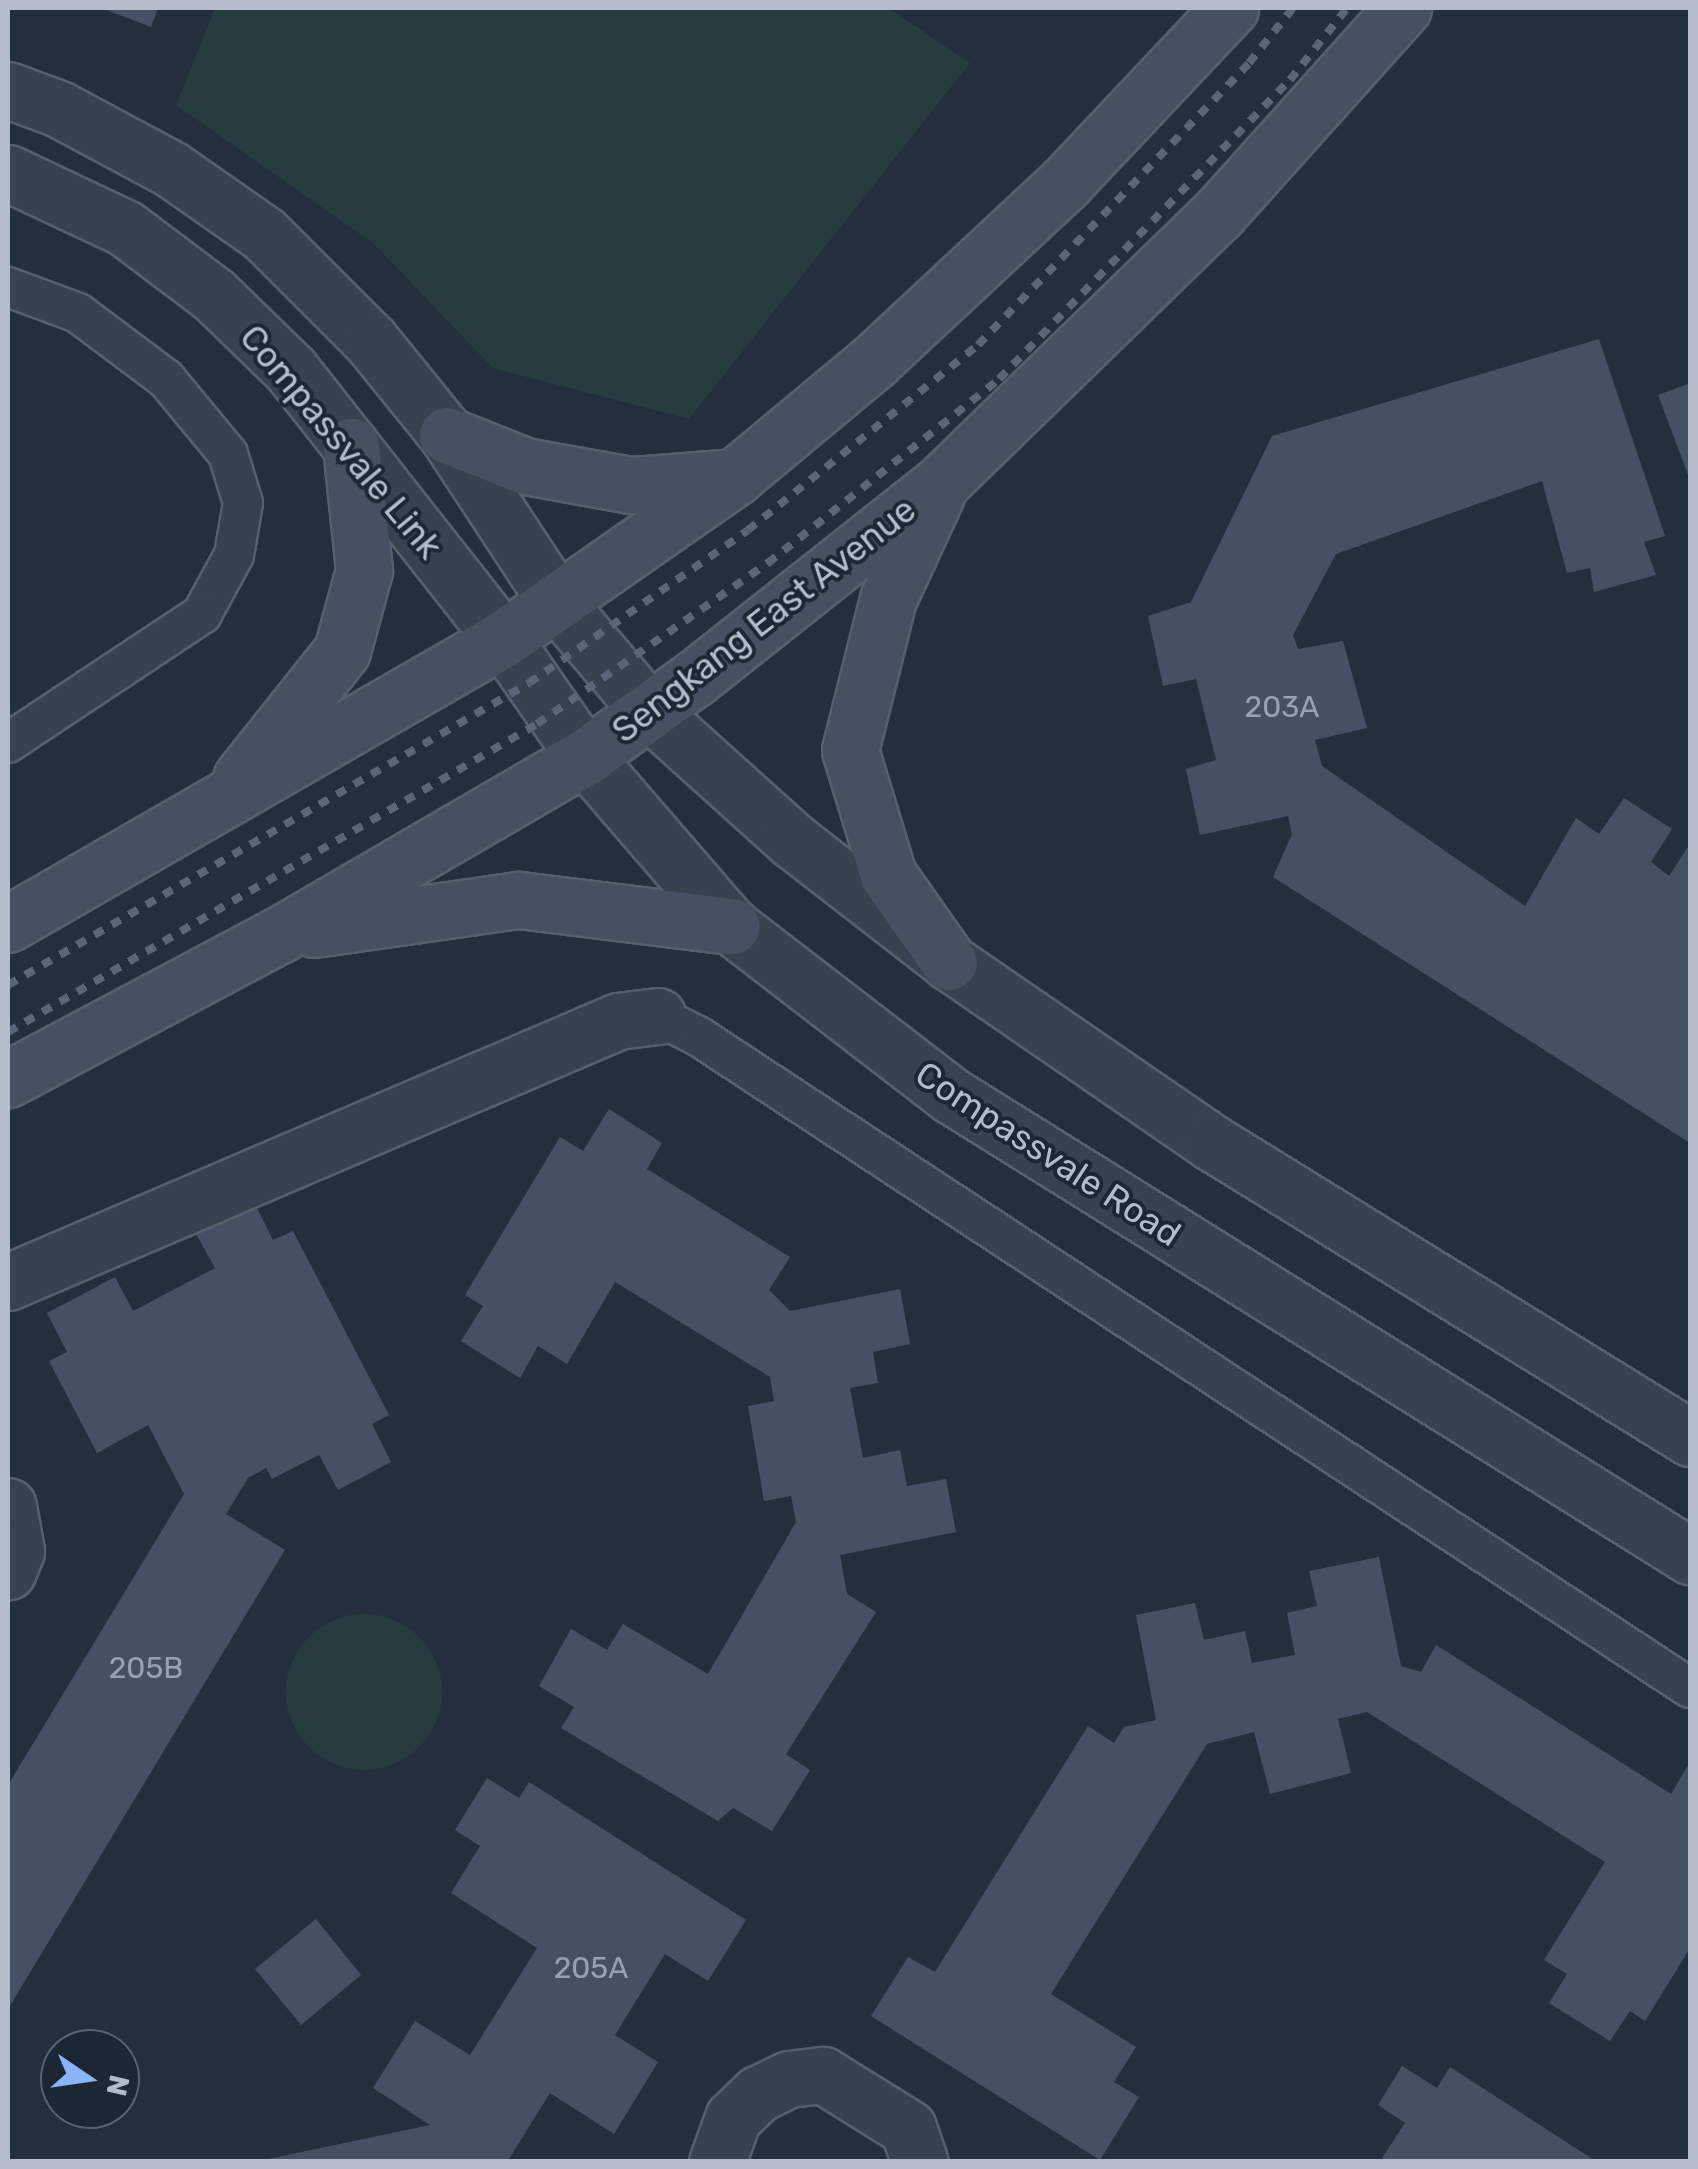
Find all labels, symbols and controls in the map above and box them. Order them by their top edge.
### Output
street label: Compassvale Link [231,317,451,567]
street label: Sengkang East Avenue [604,488,924,752]
house number: 203A [1245,689,1319,725]
street label: Compassvale Road [908,1053,1188,1255]
house number: 205B [109,1650,183,1686]
house number: 205A [554,1950,628,1986]
north arrow [40,2029,140,2129]
text: N [99,2072,136,2099]

